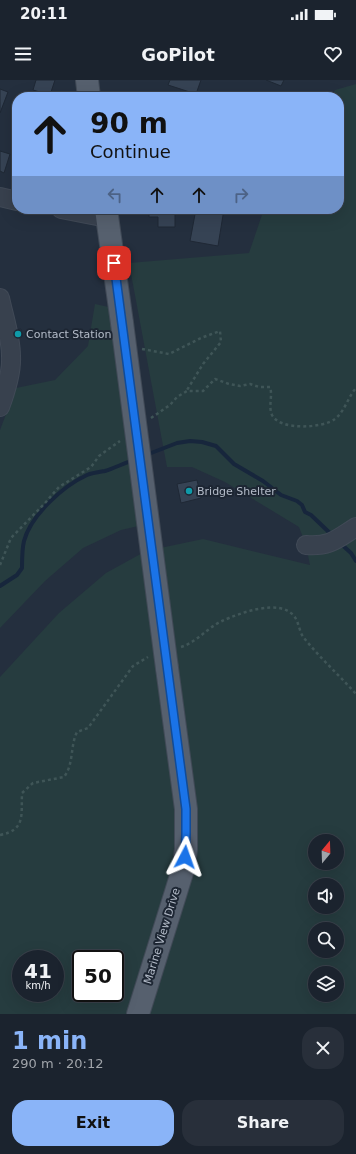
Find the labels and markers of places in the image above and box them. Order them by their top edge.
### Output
pin [97,246,131,280]
place label: Contact Station [26,328,111,341]
marker: Contact Station [13,329,23,339]
place label: Bridge Shelter [197,485,276,498]
marker: Bridge Shelter [184,486,194,496]

